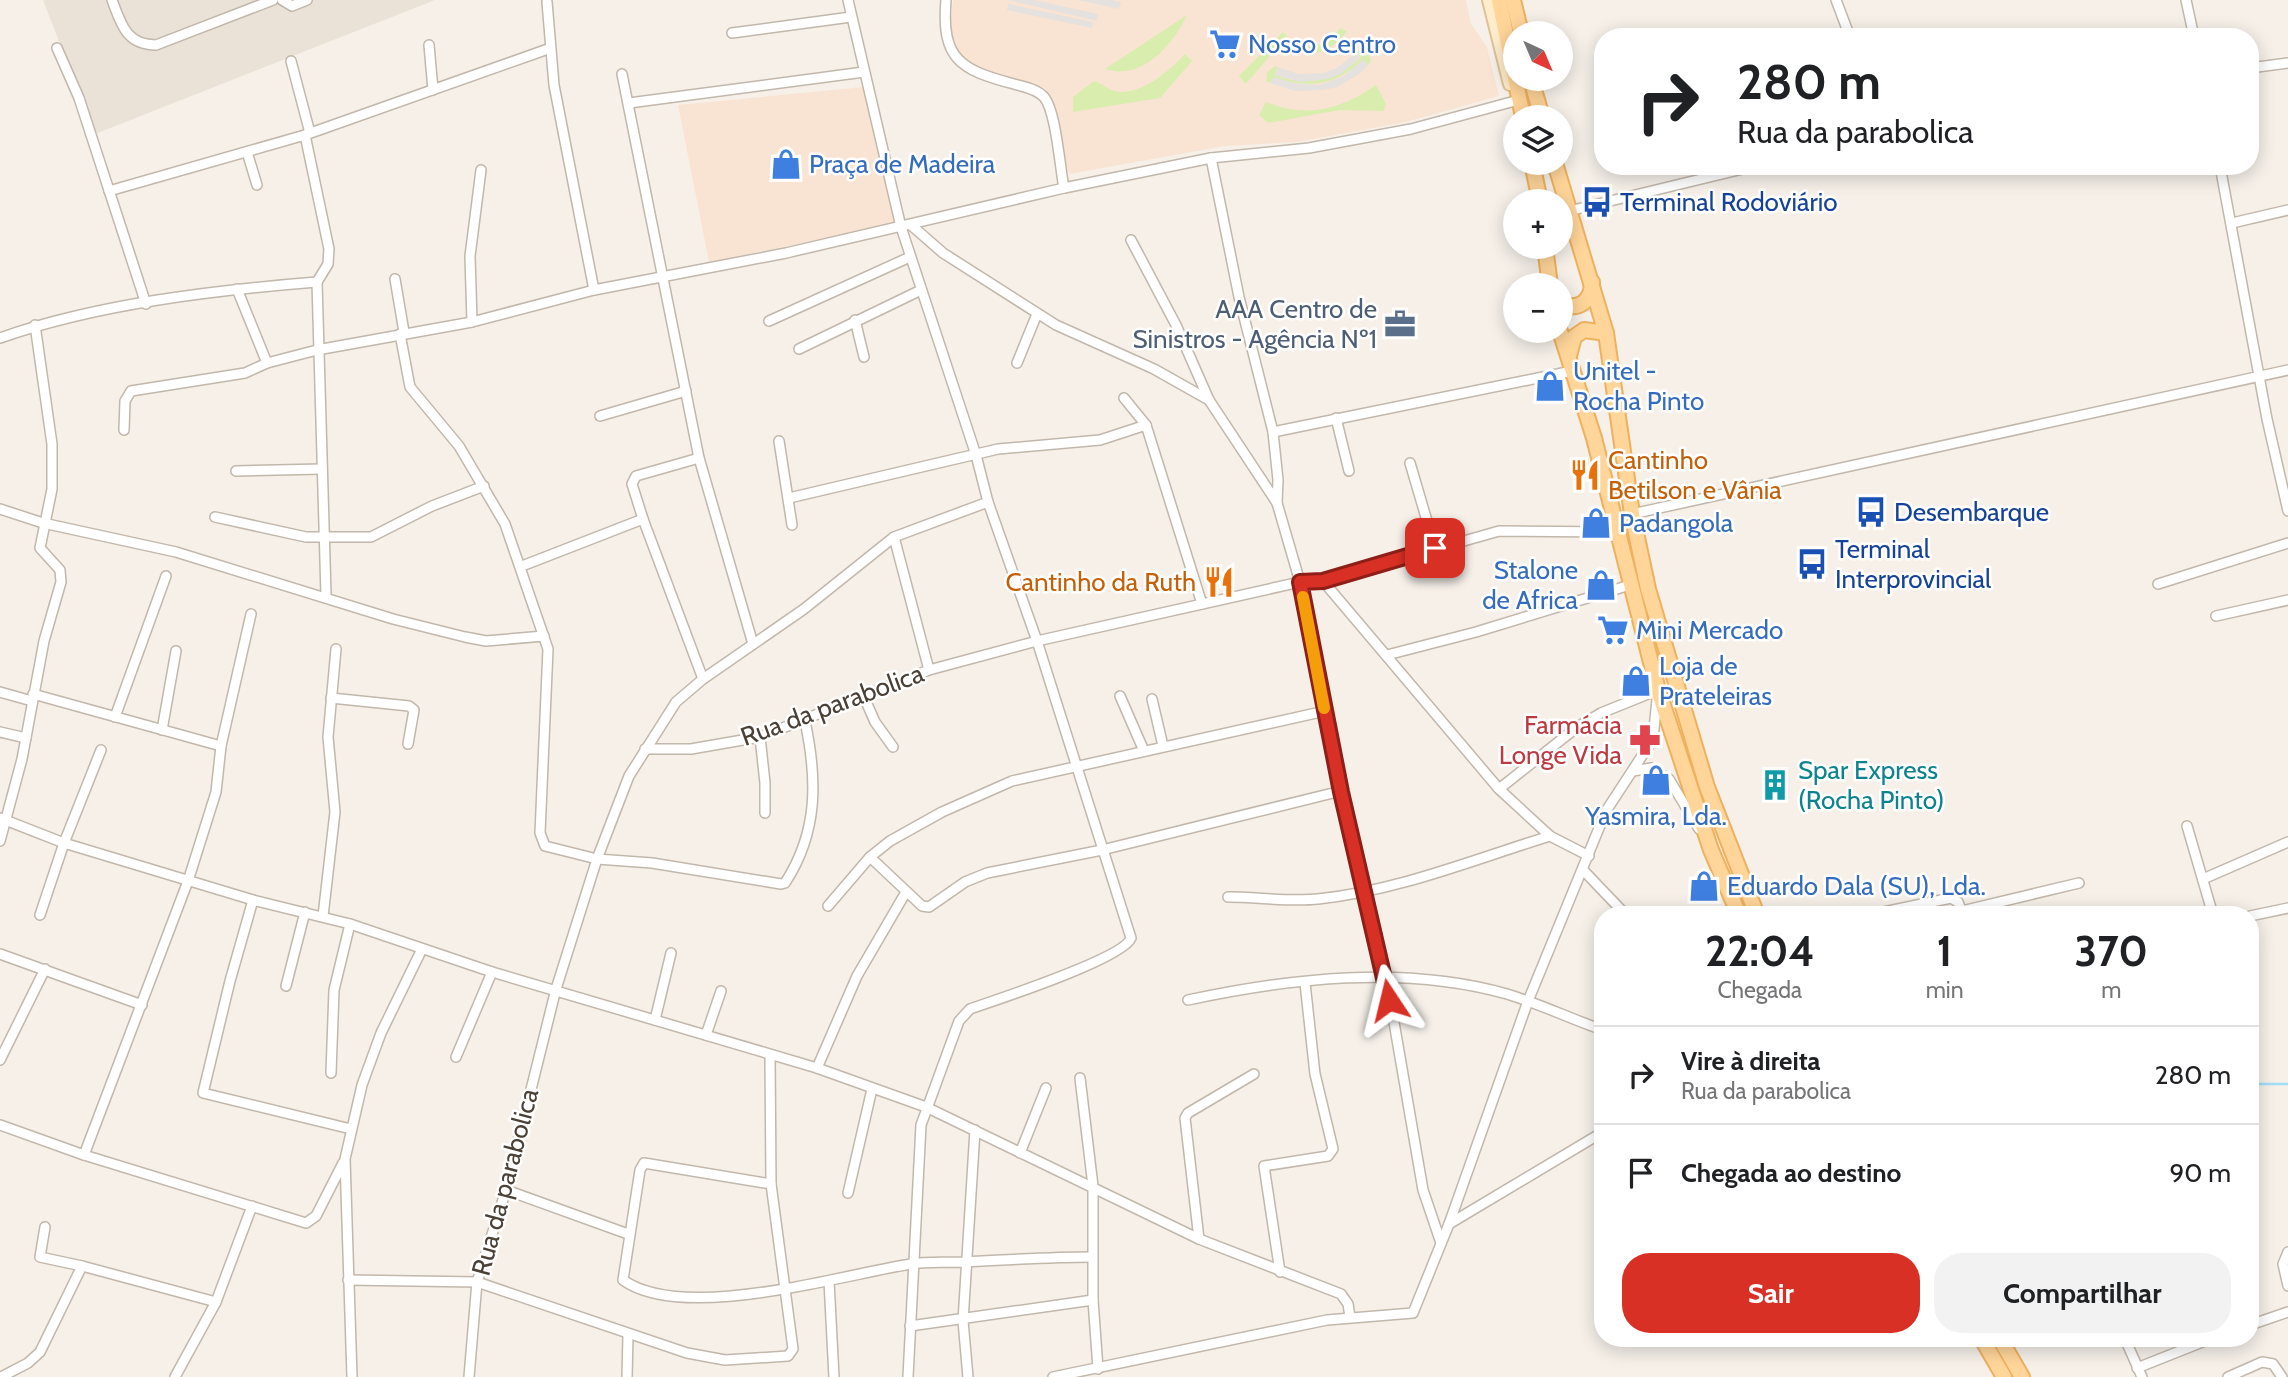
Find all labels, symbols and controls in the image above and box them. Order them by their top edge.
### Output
north arrow [1503,21,1573,91]
map controls [1503,21,1573,343]
supermarket icon: Nosso Centro [1208,27,1242,61]
place label: Nosso Centro [1248,28,1396,60]
text: 280 m [1737,52,1881,111]
icon: right [1622,56,1713,147]
button: layers [1503,105,1573,175]
text: Rua da parabolica [1737,112,1974,151]
shop icon: Praça de Madeira [769,147,803,181]
place label: Praça de Madeira [809,148,996,180]
bus stop icon: Terminal Rodoviário [1580,185,1614,219]
place label: Terminal Rodoviário [1620,186,1837,218]
button: + [1503,189,1573,259]
button: − [1503,273,1573,343]
place label: AAA Centro de Sinistros - Agência Nº1 [1133,293,1377,355]
office icon: AAA Centro de Sinistros - Agência Nº1 [1383,307,1417,341]
place label: Unitel - Rocha Pinto [1573,355,1704,417]
shop icon: Unitel - Rocha Pinto [1533,369,1567,403]
place label: Cantinho Betilson e Vânia [1608,444,1782,506]
restaurant icon: Cantinho Betilson e Vânia [1568,458,1602,492]
bus stop icon: Desembarque [1854,495,1888,529]
place label: Desembarque [1894,496,2049,528]
shop icon: Padangola [1579,506,1613,540]
place label: Padangola [1619,507,1734,539]
pin [1405,518,1465,578]
icon: arrive [1416,529,1454,567]
place label: Terminal Interprovincial [1835,533,1991,595]
bus stop icon: Terminal Interprovincial [1795,547,1829,581]
place label: Stalone de Africa [1482,554,1579,616]
restaurant icon: Cantinho da Ruth [1202,565,1236,599]
place label: Cantinho da Ruth [1006,566,1196,598]
shop icon: Stalone de Africa [1584,568,1618,602]
supermarket icon: Mini Mercado [1596,613,1630,647]
place label: Mini Mercado [1636,614,1783,646]
place label: Loja de Prateleiras [1659,650,1772,712]
street label: Rua da parabolica [736,657,928,753]
shop icon: Loja de Prateleiras [1619,664,1653,698]
place label: Farmácia Longe Vida [1499,709,1623,771]
pharmacy icon: Farmácia Longe Vida [1628,723,1662,757]
place label: Spar Express (Rocha Pinto) [1798,754,1944,816]
shop icon: Yasmira, Lda. [1639,763,1673,797]
building icon: Spar Express (Rocha Pinto) [1758,768,1792,802]
place label: Yasmira, Lda. [1584,800,1727,832]
shop icon: Eduardo Dala (SU), Lda. [1687,869,1721,903]
place label: Eduardo Dala (SU), Lda. [1727,870,1986,902]
text: 22:04 [1705,925,1815,977]
text: 1 [1937,925,1952,977]
text: 370 [2075,925,2148,977]
position arrow [1352,963,1426,1037]
text: Chegada [1717,976,1802,1004]
text: min [1926,976,1964,1004]
text: m [2101,976,2121,1004]
text: Vire à direita [1681,1045,1821,1077]
icon: right [1622,1056,1660,1094]
text: 280 m [2155,1059,2231,1091]
text: Rua da parabolica [1681,1077,1851,1105]
street label: Rua da parabolica [465,1085,545,1279]
icon: arrive [1622,1154,1660,1192]
text: Chegada ao destino [1681,1157,1901,1189]
text: 90 m [2169,1157,2231,1189]
button: Sair [1622,1253,1920,1333]
button: Compartilhar [1934,1253,2231,1333]

